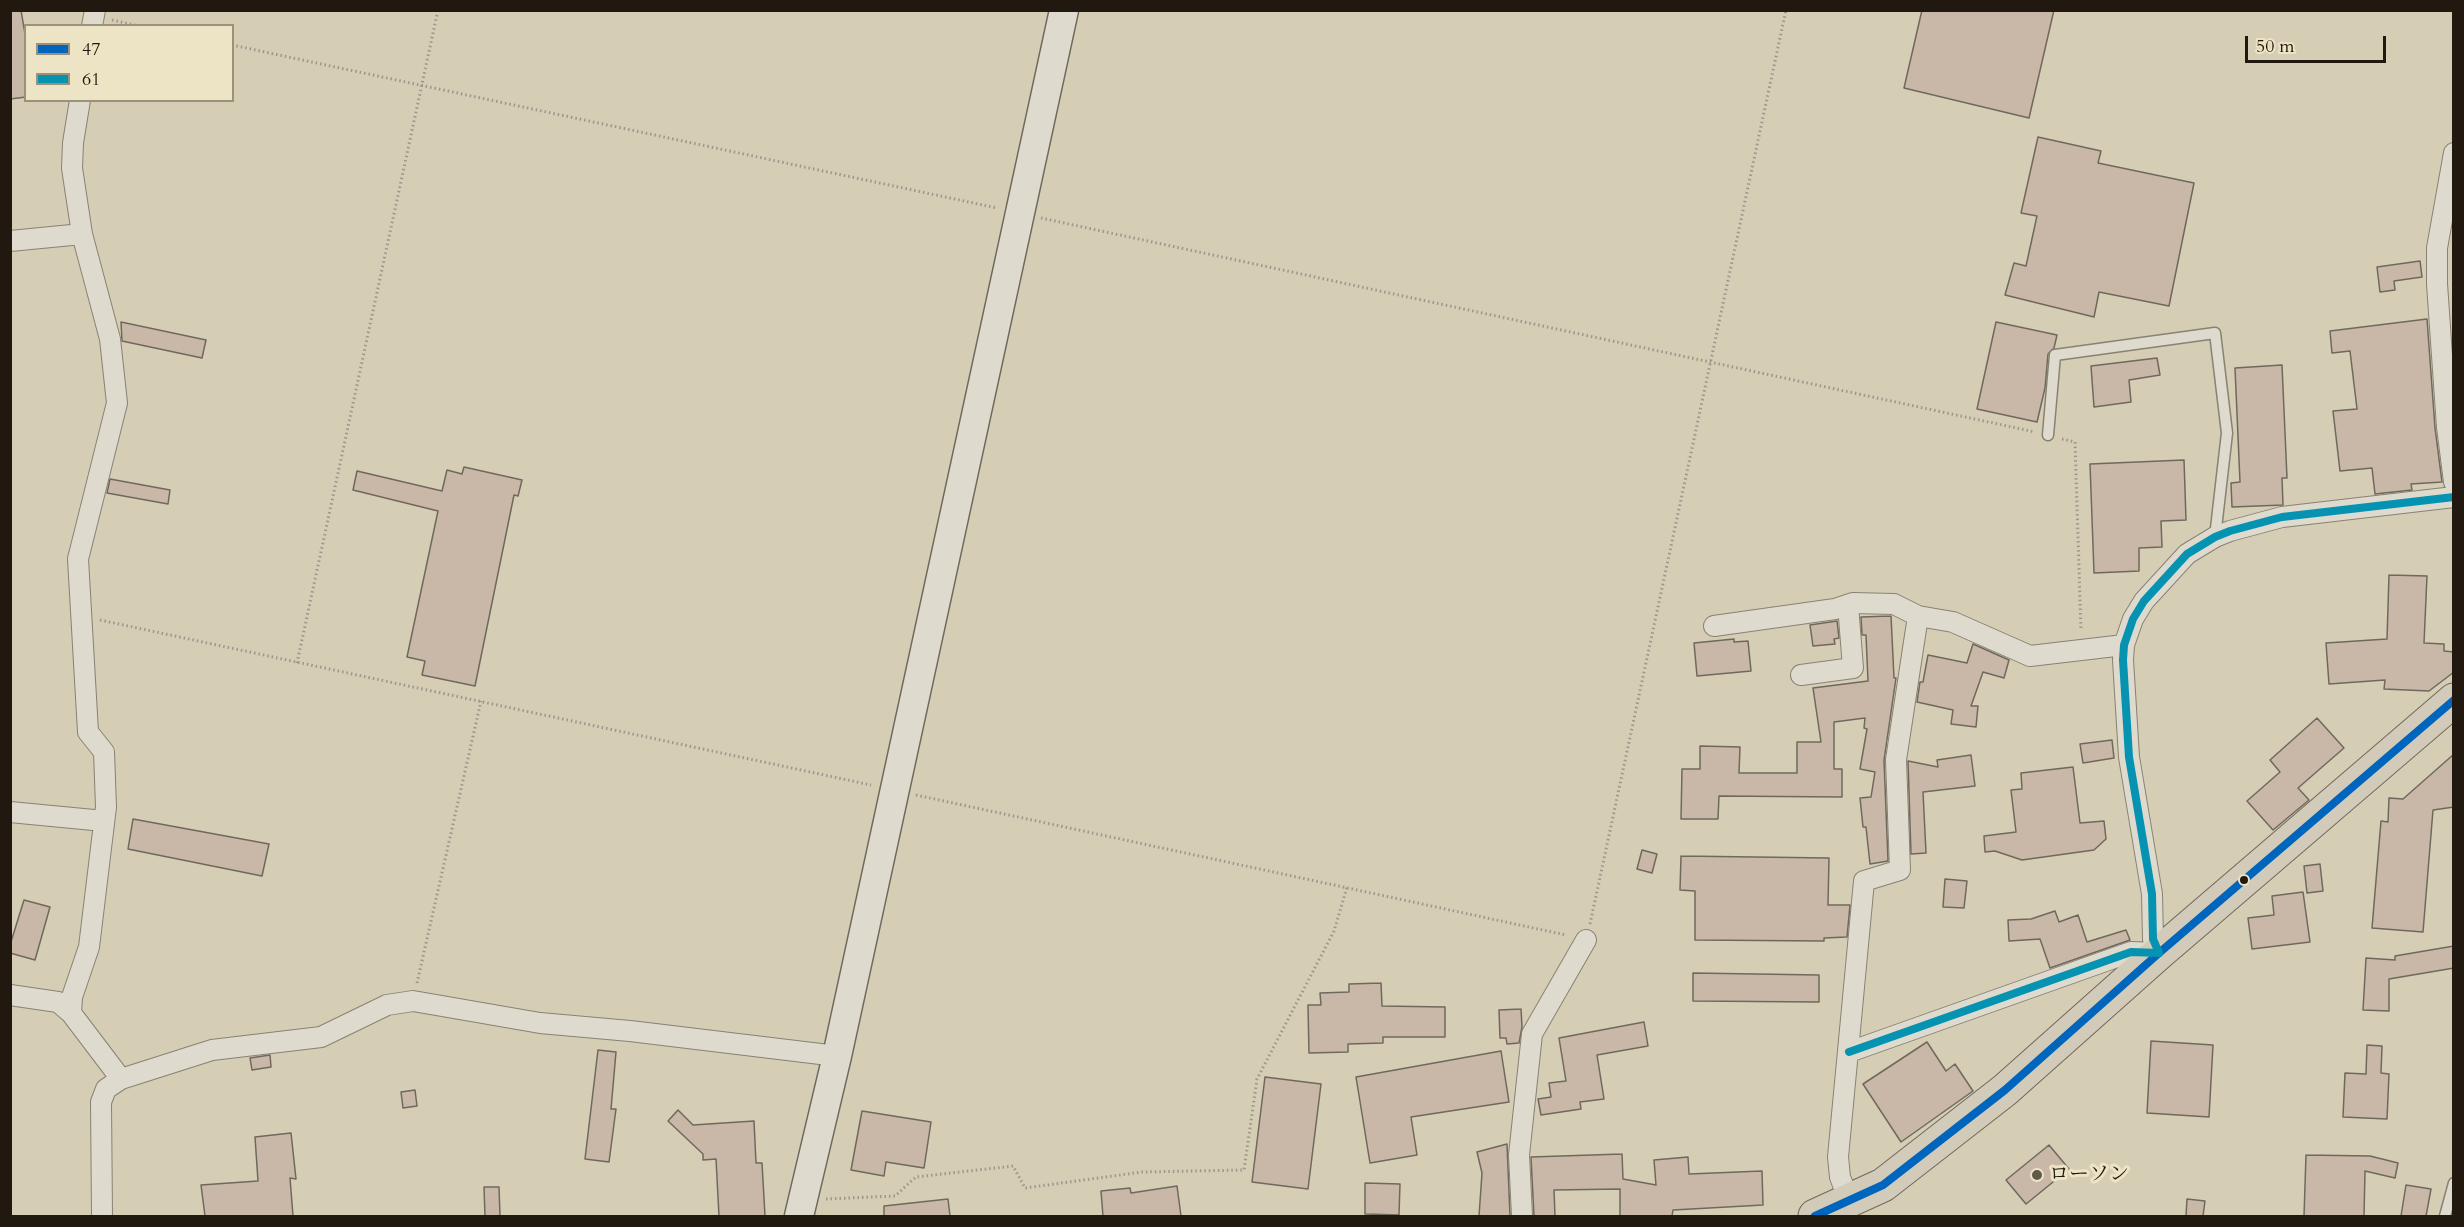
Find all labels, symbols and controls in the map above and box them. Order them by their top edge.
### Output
legend [24,24,234,102]
scale bar [2248,24,2389,62]
text: 50 m [2256,34,2295,59]
text: 47 [82,37,100,62]
text: 61 [82,67,100,92]
unlabelled marker [2238,874,2250,886]
place label: ローソン [2049,1163,2129,1187]
marker: ローソン [2030,1168,2044,1182]

